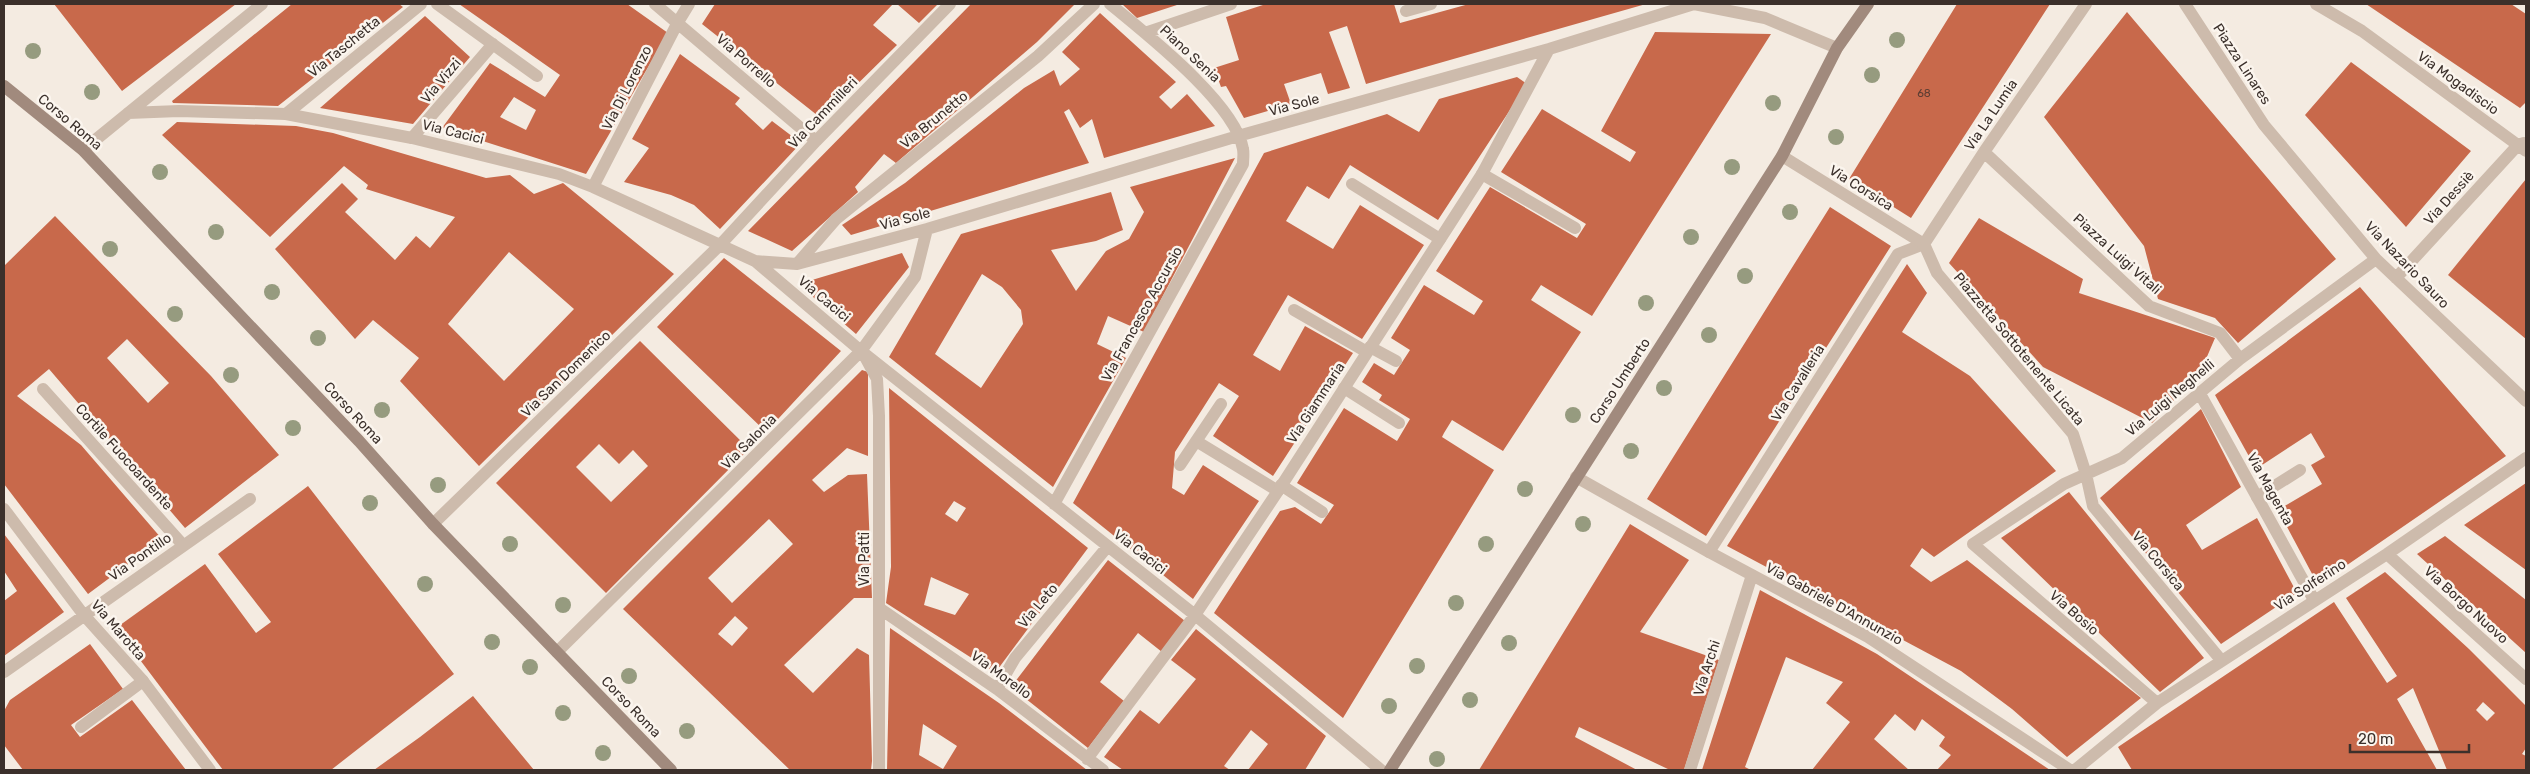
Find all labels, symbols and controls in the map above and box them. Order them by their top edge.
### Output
street label: Via Taschetta [305,13,383,81]
street label: Piazza Linares [2209,20,2275,108]
street label: Piano Senia [1156,22,1224,86]
street label: Via Porrello [713,30,779,92]
street label: Via Di Lorenzo [598,43,656,133]
street label: Via Mogadiscio [2414,48,2502,118]
street label: Via Vizzi [417,55,465,107]
street label: Via Cammilleri [785,74,861,152]
street label: Via La Lumia [1961,76,2021,154]
house number: 68 [1917,87,1931,100]
street label: Via Brunetto [897,88,971,152]
street label: Corso Roma [34,90,106,154]
street label: Via Sole [1267,90,1321,120]
street label: Via Cacici [420,116,486,148]
street label: Via Corsica [1826,162,1896,214]
street label: Via Dessiè [2420,167,2478,228]
street label: Via Sole [878,204,932,234]
street label: Piazza Luigi Vitali [2070,210,2164,298]
street label: Via Nazario Sauro [2361,218,2453,312]
street label: Via Francesco Accursio [1098,244,1186,384]
street label: Piazzetta Sottotenente Licata [1950,269,2088,429]
street label: Via Cacici [794,272,854,326]
street label: Via San Domenico [518,327,614,421]
street label: Corso Umberto [1586,335,1654,427]
street label: Via Cavalleria [1768,342,1828,424]
street label: Via Luigi Neghelli [2122,356,2218,440]
street label: Via Giammaria [1283,359,1349,447]
street label: Corso Roma [320,378,386,448]
street label: Cortile Fuocoardente [72,400,176,514]
street label: Via Salonia [718,411,780,473]
street label: Via Magenta [2243,450,2297,528]
street label: Via Cacici [1110,526,1170,578]
street label: Via Corsica [2128,528,2188,594]
street label: Via Pontillo [105,529,175,585]
street label: Via Patti [856,532,873,586]
street label: Via Solferino [2271,556,2349,614]
street label: Via Gabriele D'Annunzio [1763,559,1905,649]
street label: Via Borgo Nuovo [2420,563,2512,647]
street label: Via Leto [1015,580,1061,632]
street label: Via Bosio [2046,587,2102,639]
street label: Via Marotta [87,596,149,664]
street label: Via Archi [1690,638,1724,698]
street label: Via Morello [967,647,1035,703]
street label: Corso Roma [598,673,664,741]
scale bar [2350,722,2469,754]
text: 20 m [2358,730,2393,748]

